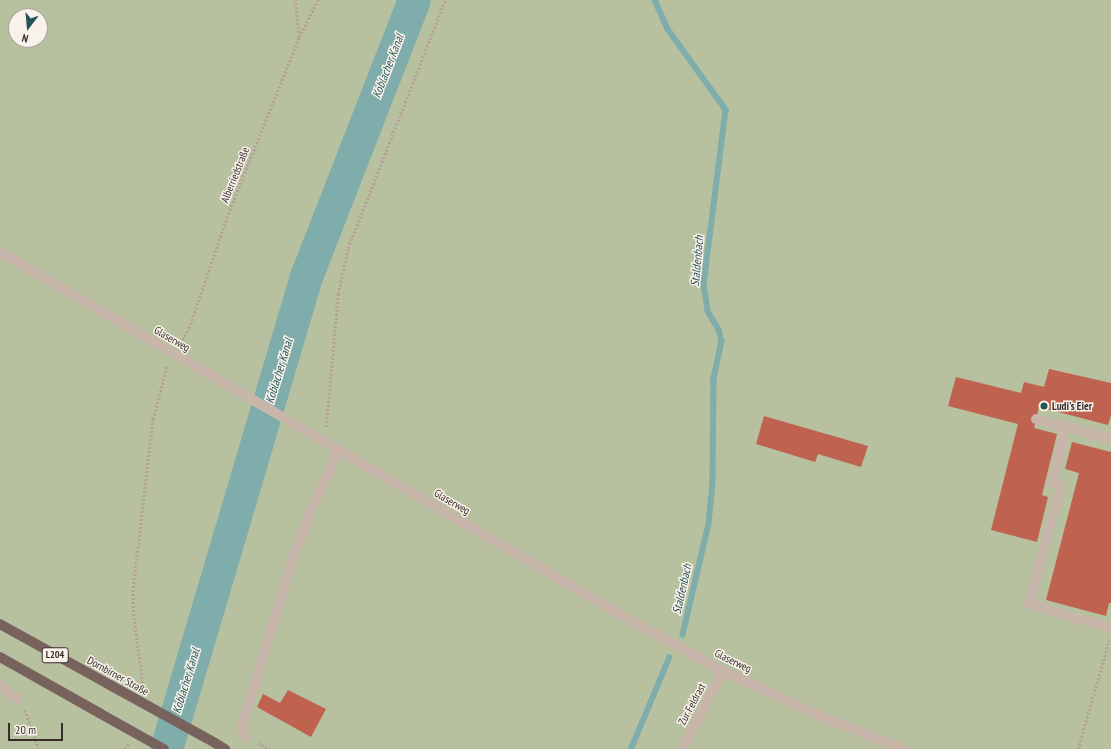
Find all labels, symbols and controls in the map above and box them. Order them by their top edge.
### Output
north arrow [8,8,48,48]
text: N [20,31,30,46]
water label: Koblacher Kanal [369,32,407,100]
street label: Alberriedstraße [218,145,252,205]
water label: Staldenbach [688,235,706,287]
street label: Glaserweg [152,323,192,355]
water label: Koblacher Kanal [262,337,296,405]
place label: Ludi's Eier [1052,399,1092,413]
marker: Ludi's Eier [1039,401,1049,411]
street label: Glaserweg [432,486,472,518]
water label: Staldenbach [669,563,695,615]
street label: Glaserweg [712,646,754,676]
road number: L204 [41,647,69,663]
water label: Koblacher Kanal [169,647,203,715]
street label: Dornbirner Straße [85,654,151,698]
street label: Zur Feldrast [676,681,708,727]
scale bar [10,715,65,741]
text: 20 m [15,722,36,737]

